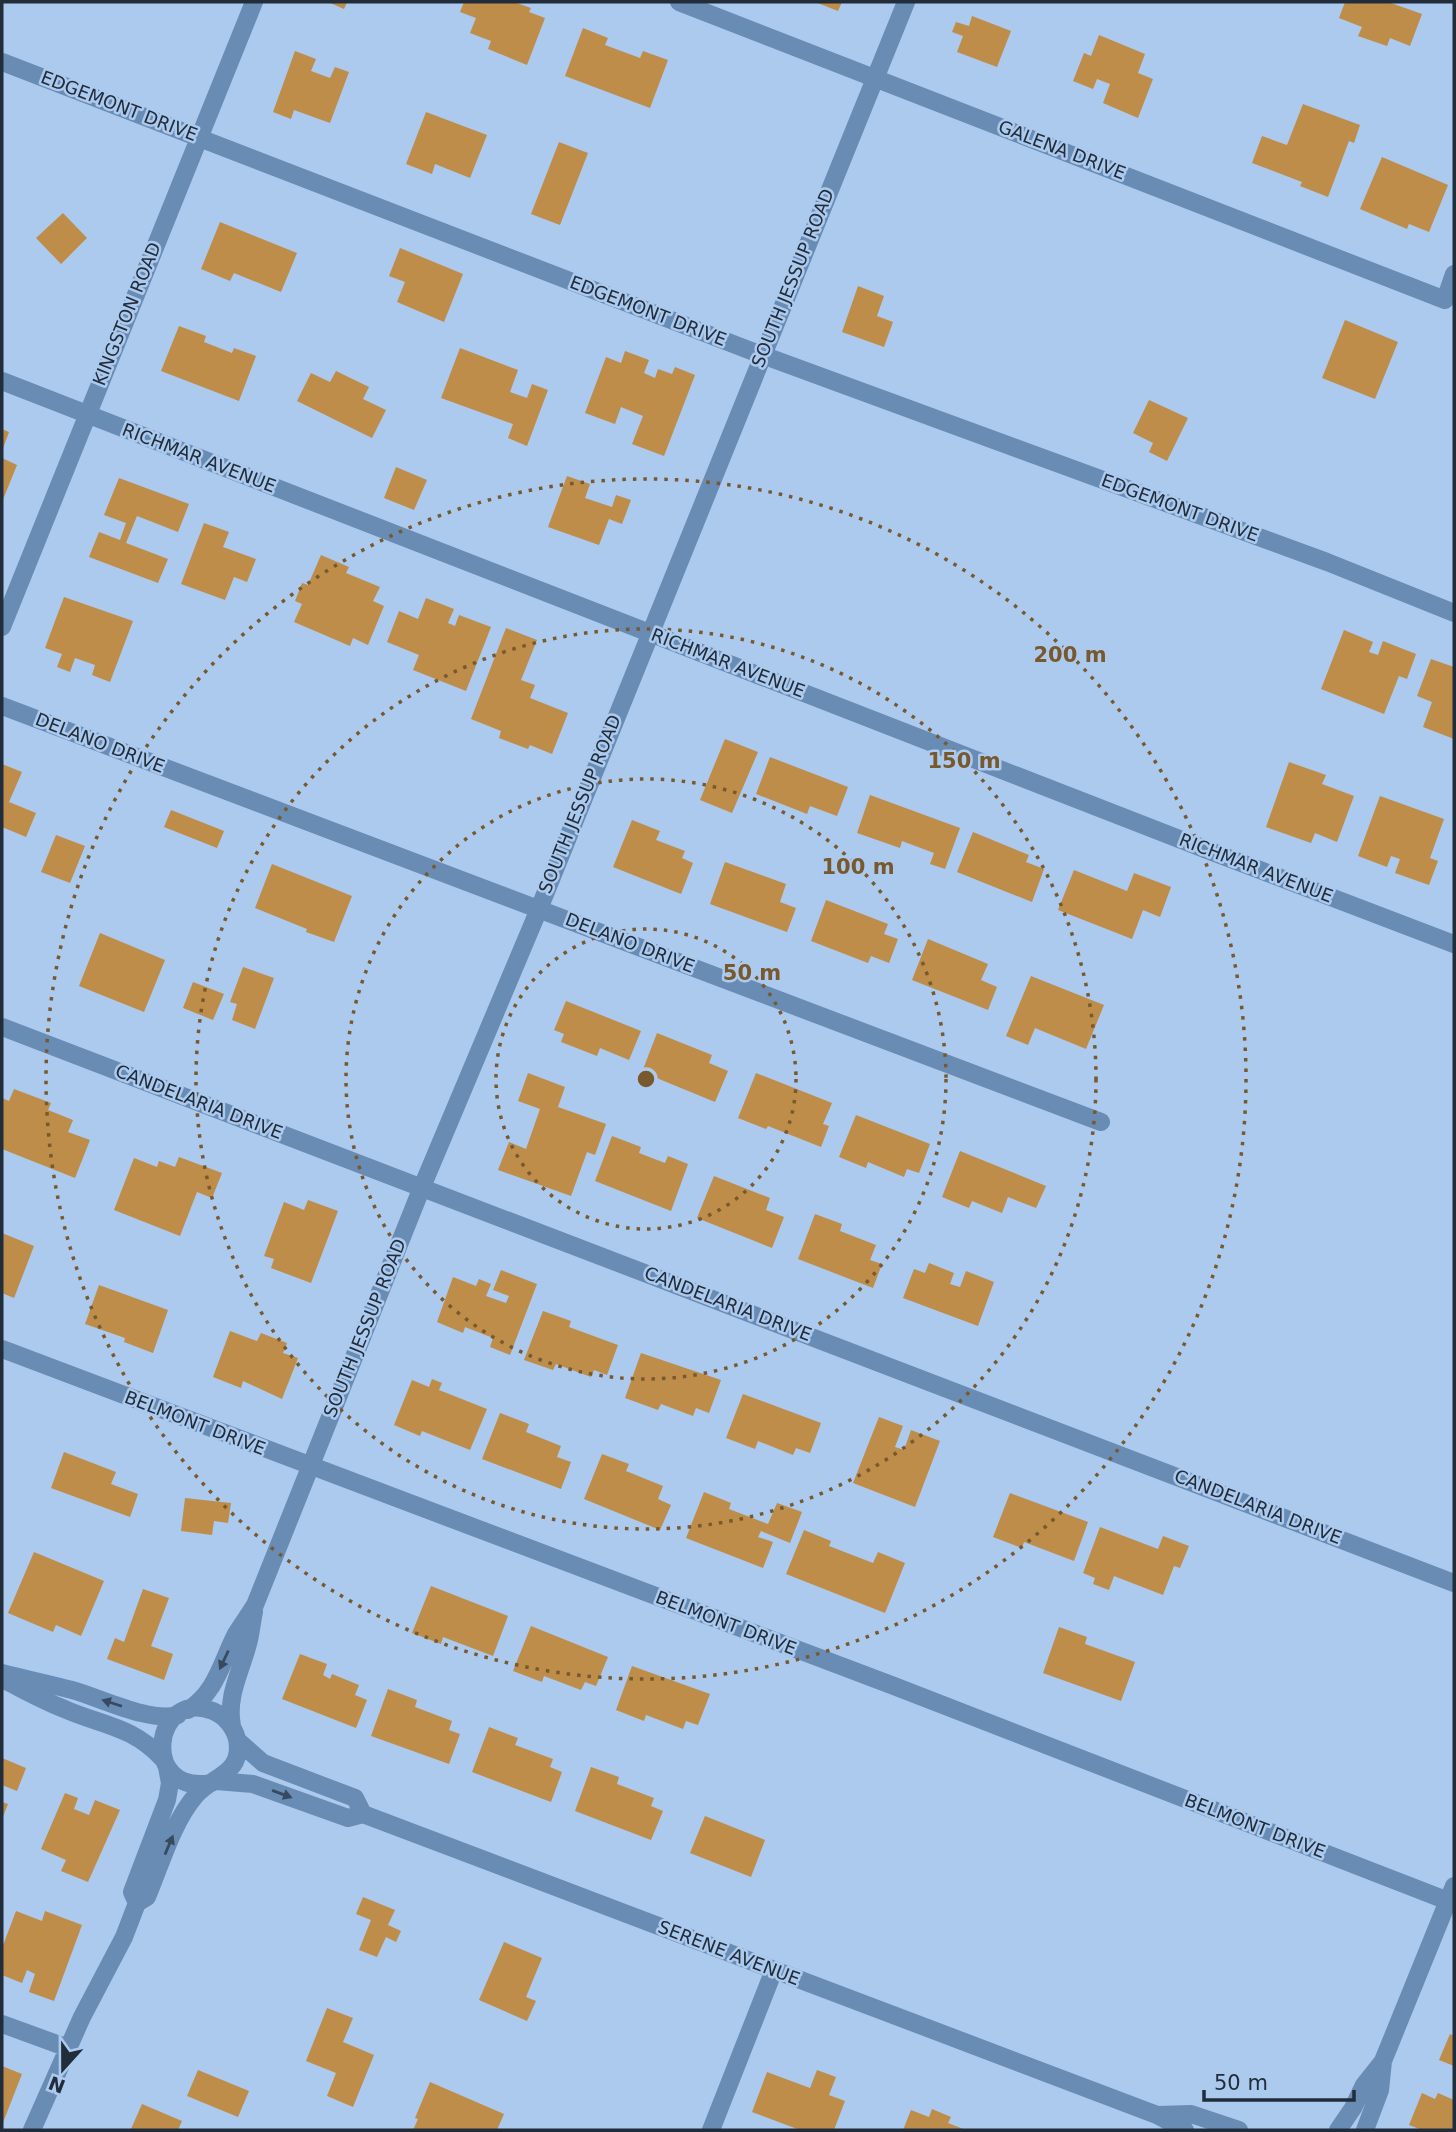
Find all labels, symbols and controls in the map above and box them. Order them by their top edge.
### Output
street label: EDGEMONT DRIVE [38,66,200,145]
street label: GALENA DRIVE [996,116,1129,183]
street label: SOUTH JESSUP ROAD [747,185,838,370]
street label: KINGSTON ROAD [88,239,165,389]
street label: EDGEMONT DRIVE [567,271,729,350]
street label: RICHMAR AVENUE [119,419,279,497]
street label: EDGEMONT DRIVE [1099,469,1262,546]
street label: RICHMAR AVENUE [648,624,808,702]
text: 200 m [1033,643,1107,667]
street label: DELANO DRIVE [33,708,168,777]
street label: SOUTH JESSUP ROAD [534,711,625,896]
text: 150 m [927,749,1001,773]
street label: RICHMAR AVENUE [1176,829,1336,907]
text: 100 m [821,855,895,879]
street label: DELANO DRIVE [563,908,698,977]
text: 50 m [723,961,781,985]
street label: CANDELARIA DRIVE [113,1060,286,1143]
centre of rings [634,1067,658,1091]
street label: SOUTH JESSUP ROAD [319,1235,410,1420]
street label: CANDELARIA DRIVE [642,1262,815,1345]
street label: BELMONT DRIVE [122,1386,268,1459]
street label: CANDELARIA DRIVE [1172,1465,1345,1548]
street label: BELMONT DRIVE [653,1586,799,1659]
one-way arrow [218,1650,230,1670]
one-way arrow [102,1697,123,1708]
one-way arrow [272,1789,293,1800]
street label: BELMONT DRIVE [1182,1789,1328,1862]
one-way arrow [164,1835,175,1856]
street label: SERENE AVENUE [655,1916,803,1989]
north arrow [28,2034,98,2104]
scale bar [1204,2058,1354,2102]
text: 50 m [1214,2071,1268,2095]
text: N [46,2072,68,2098]

